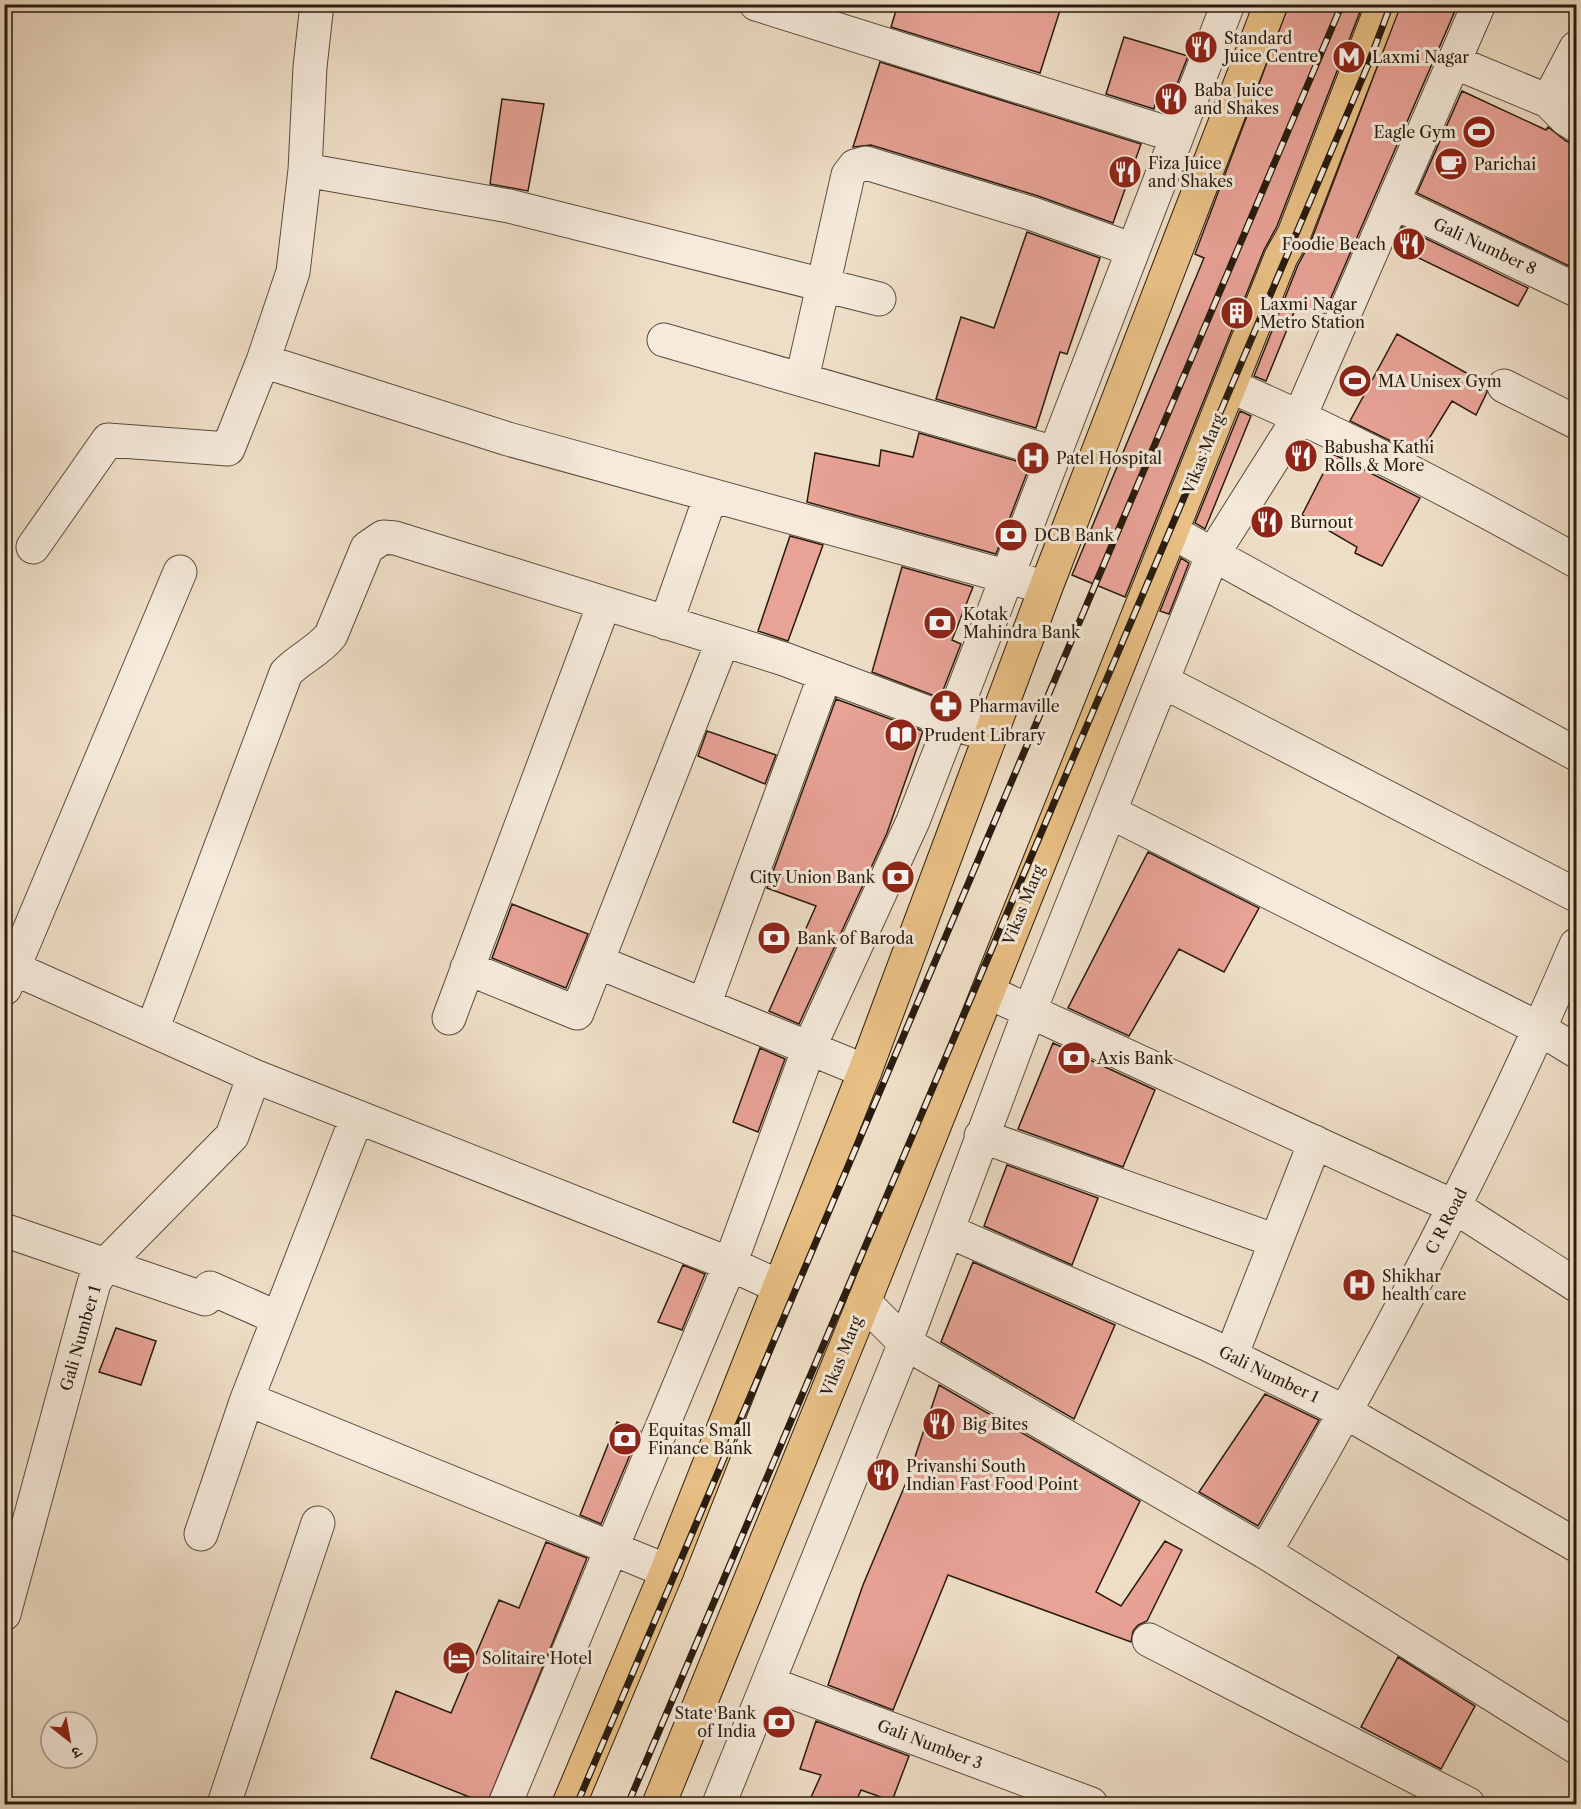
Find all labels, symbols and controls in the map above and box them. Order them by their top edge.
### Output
place label: Standard Juice Centre [1221,28,1318,66]
restaurant icon: Standard Juice Centre [1183,29,1219,65]
metro station icon: Laxmi Nagar [1331,39,1367,75]
place label: Laxmi Nagar [1372,47,1469,67]
place label: Baba Juice and Shakes [1194,80,1279,118]
restaurant icon: Baba Juice and Shakes [1153,81,1189,117]
sports icon: Eagle Gym [1461,114,1497,150]
place label: Eagle Gym [1373,122,1456,142]
cafe icon: Parichai [1433,146,1469,182]
place label: Fiza Juice and Shakes [1148,153,1233,191]
restaurant icon: Fiza Juice and Shakes [1107,154,1143,190]
place label: Parichai [1474,154,1536,174]
street label: Gali Number 8 [1430,213,1540,279]
restaurant icon: Foodie Beach [1391,226,1427,262]
place label: Foodie Beach [1282,234,1386,254]
place label: Laxmi Nagar Metro Station [1260,294,1365,332]
building icon: Laxmi Nagar Metro Station [1219,295,1255,331]
sports icon: MA Unisex Gym [1337,363,1373,399]
place label: MA Unisex Gym [1378,371,1502,391]
street label: Vikas Marg [1178,411,1228,498]
place label: Babusha Kathi Rolls & More [1324,437,1434,475]
restaurant icon: Babusha Kathi Rolls & More [1283,438,1319,474]
hospital icon: Patel Hospital [1015,440,1051,476]
place label: Patel Hospital [1056,448,1162,468]
restaurant icon: Burnout [1249,504,1285,540]
place label: Burnout [1290,512,1353,532]
bank icon: DCB Bank [993,517,1029,553]
place label: DCB Bank [1034,525,1114,545]
place label: Kotak Mahindra Bank [963,604,1081,642]
bank icon: Kotak Mahindra Bank [922,605,958,641]
pharmacy icon: Pharmaville [928,688,964,724]
place label: Pharmaville [969,696,1060,716]
library icon: Prudent Library [883,717,919,753]
place label: Prudent Library [924,725,1047,745]
bank icon: City Union Bank [880,859,916,895]
street label: Vikas Marg [998,862,1048,949]
place label: City Union Bank [750,867,876,887]
bank icon: Bank of Baroda [756,920,792,956]
place label: Bank of Baroda [797,928,914,948]
bank icon: Axis Bank [1056,1040,1092,1076]
place label: Axis Bank [1096,1048,1174,1068]
street label: C R Road [1421,1184,1471,1257]
place label: Shikhar health care [1382,1266,1466,1304]
hospital icon: Shikhar health care [1341,1267,1377,1303]
street label: Gali Number 1 [55,1283,105,1393]
street label: Vikas Marg [816,1313,866,1400]
street label: Gali Number 1 [1216,1341,1323,1407]
restaurant icon: Big Bites [921,1406,957,1442]
place label: Big Bites [962,1414,1028,1434]
place label: Equitas Small Finance Bank [648,1420,753,1458]
bank icon: Equitas Small Finance Bank [607,1421,643,1457]
place label: Priyanshi South Indian Fast Food Point [906,1456,1079,1494]
restaurant icon: Priyanshi South Indian Fast Food Point [865,1457,901,1493]
hotel icon: Solitaire Hotel [441,1640,477,1676]
place label: Solitaire Hotel [482,1648,592,1668]
place label: State Bank of India [675,1703,757,1741]
bank icon: State Bank of India [761,1704,797,1740]
north arrow [39,1710,99,1770]
street label: Gali Number 3 [875,1715,985,1773]
text: उ [66,1742,86,1764]

